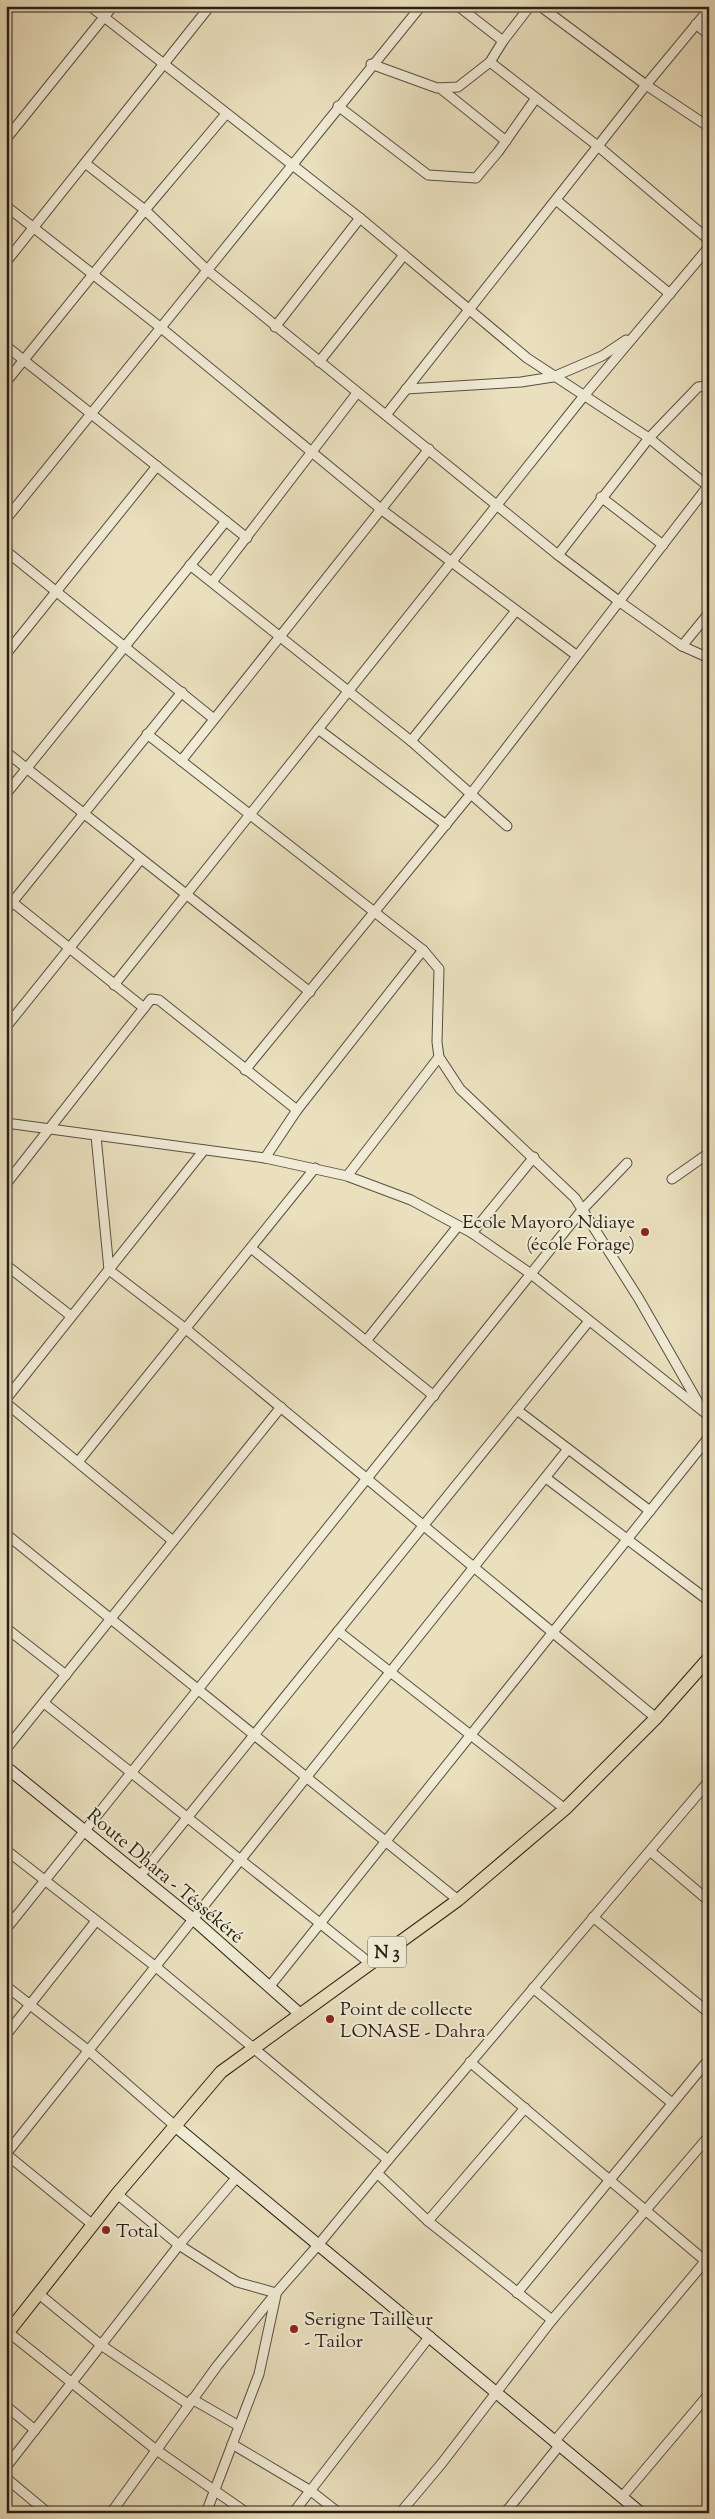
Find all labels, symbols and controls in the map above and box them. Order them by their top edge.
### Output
place label: Ecole Mayoro Ndiaye (école Forage) [462,1210,635,1259]
marker: Ecole Mayoro Ndiaye (école Forage) [639,1226,651,1238]
street label: Route Dhara - Téssékéré [80,1803,249,1951]
road number: N 3 [368,1936,406,1968]
place label: Point de collecte LONASE - Dahra [340,1997,486,2046]
marker: Point de collecte LONASE - Dahra [324,2013,336,2025]
place label: Total [116,2219,159,2246]
marker: Total [100,2224,112,2236]
place label: Serigne Tailleur - Tailor [304,2307,433,2356]
marker: Serigne Tailleur - Tailor [288,2323,300,2335]

